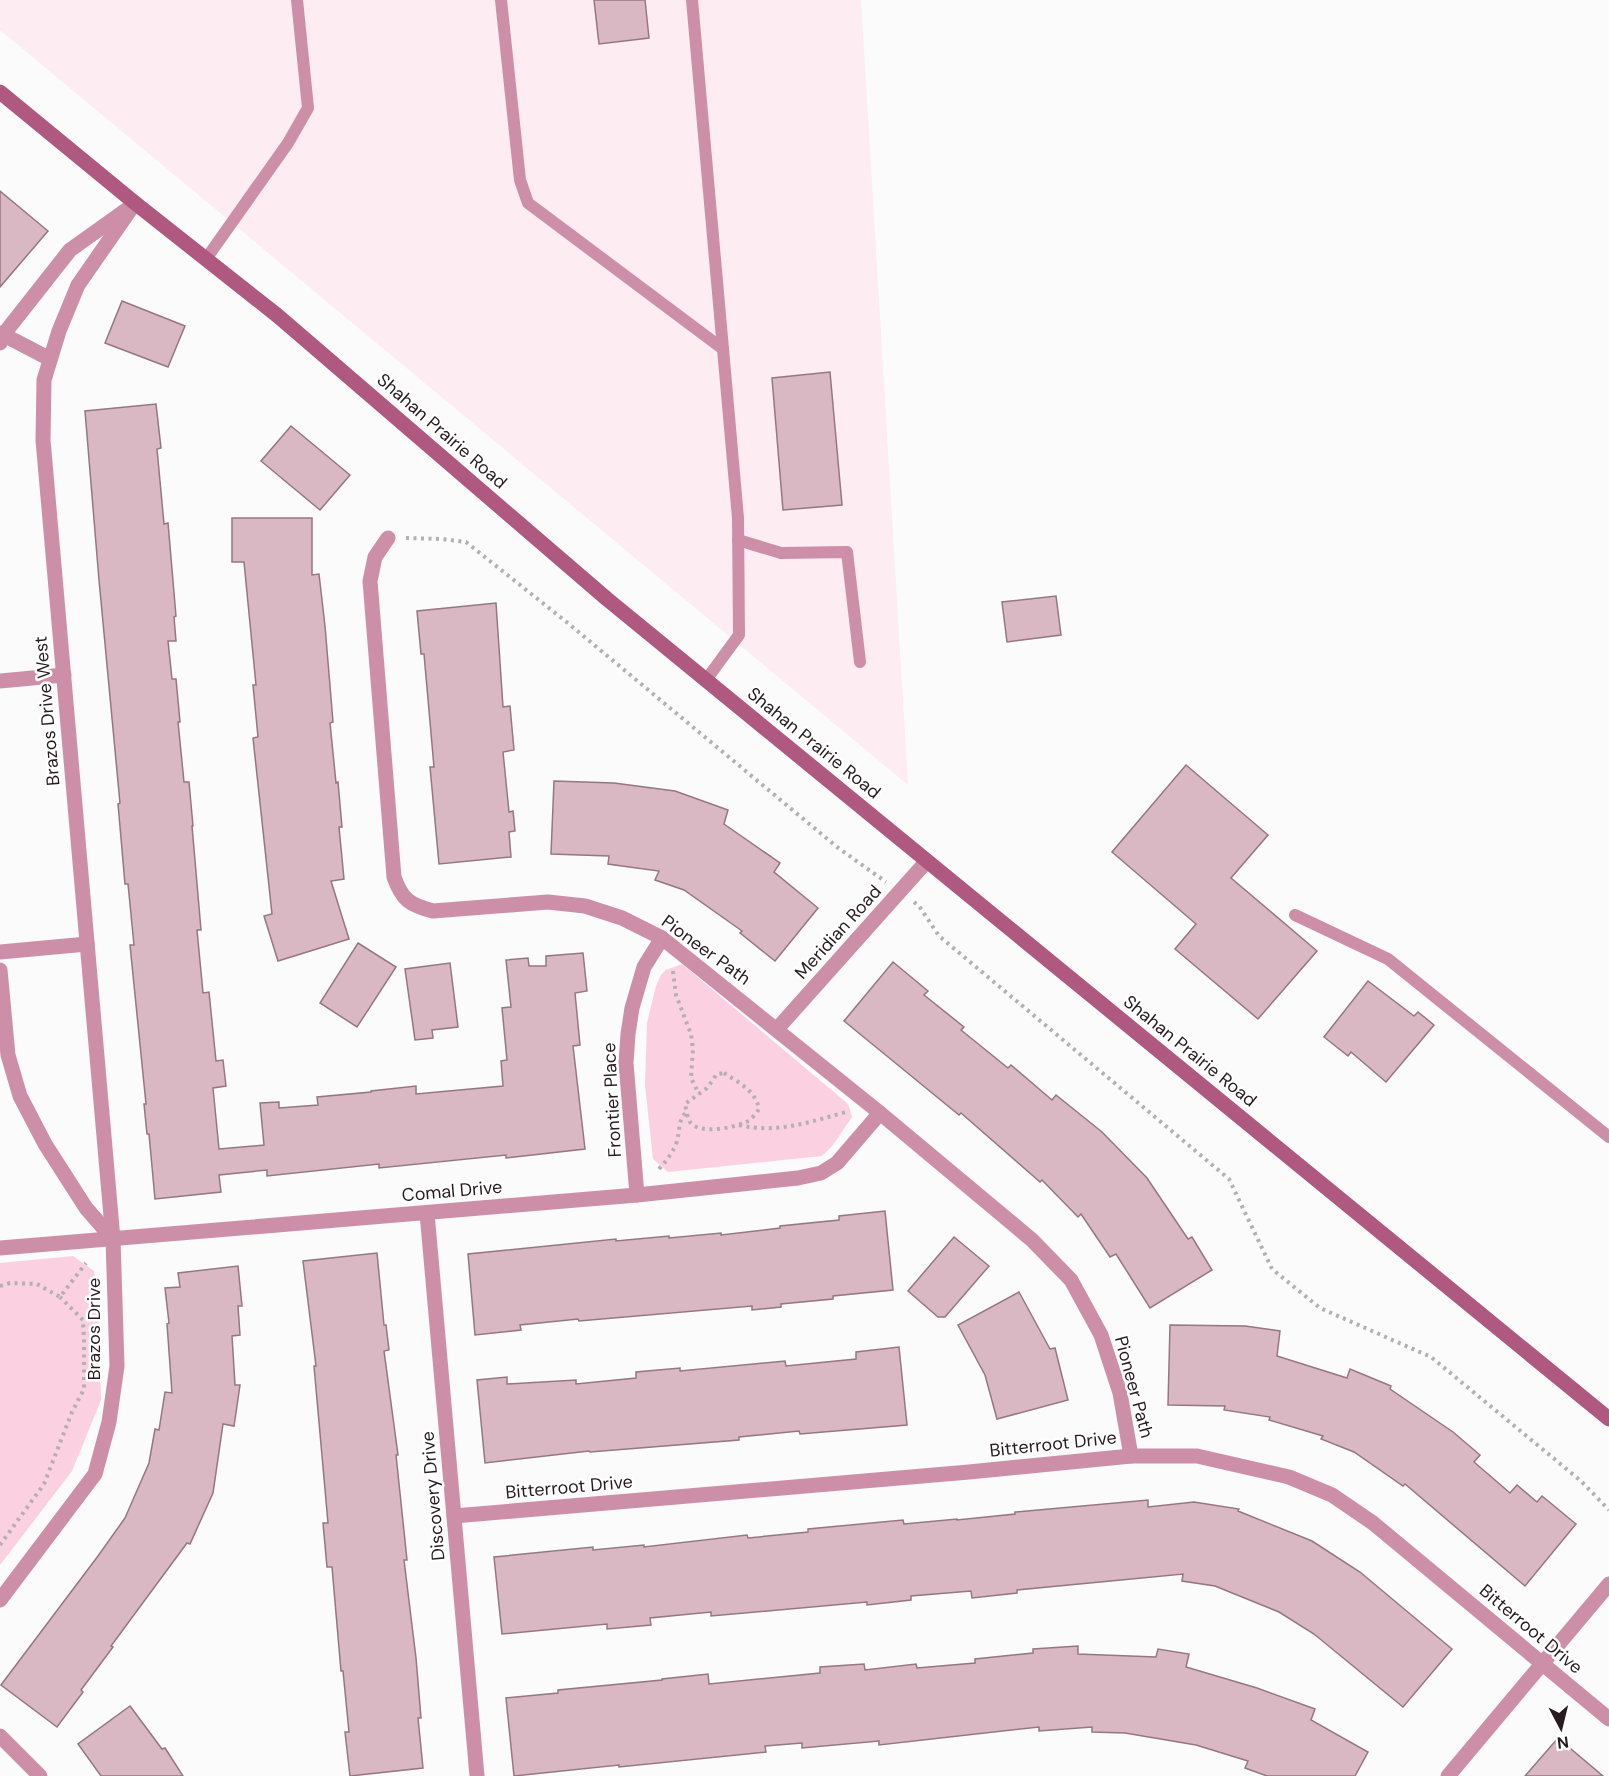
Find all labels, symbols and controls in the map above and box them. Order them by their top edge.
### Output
street label: Shahan Prairie Road [372,368,512,494]
street label: Brazos Drive West [29,635,65,787]
street label: Shahan Prairie Road [742,682,886,804]
street label: Meridian Road [789,880,887,984]
street label: Pioneer Path [657,910,755,990]
street label: Shahan Prairie Road [1118,990,1262,1112]
street label: Frontier Place [597,1042,627,1158]
street label: Comal Drive [401,1175,503,1207]
street label: Brazos Drive [82,1278,106,1380]
street label: Pioneer Path [1109,1333,1159,1441]
street label: Bitterroot Drive [988,1425,1118,1463]
street label: Discovery Drive [415,1430,451,1562]
street label: Bitterroot Drive [504,1469,634,1505]
street label: Bitterroot Drive [1474,1579,1588,1679]
north arrow [1531,1698,1591,1758]
text: N [1556,1731,1570,1754]

